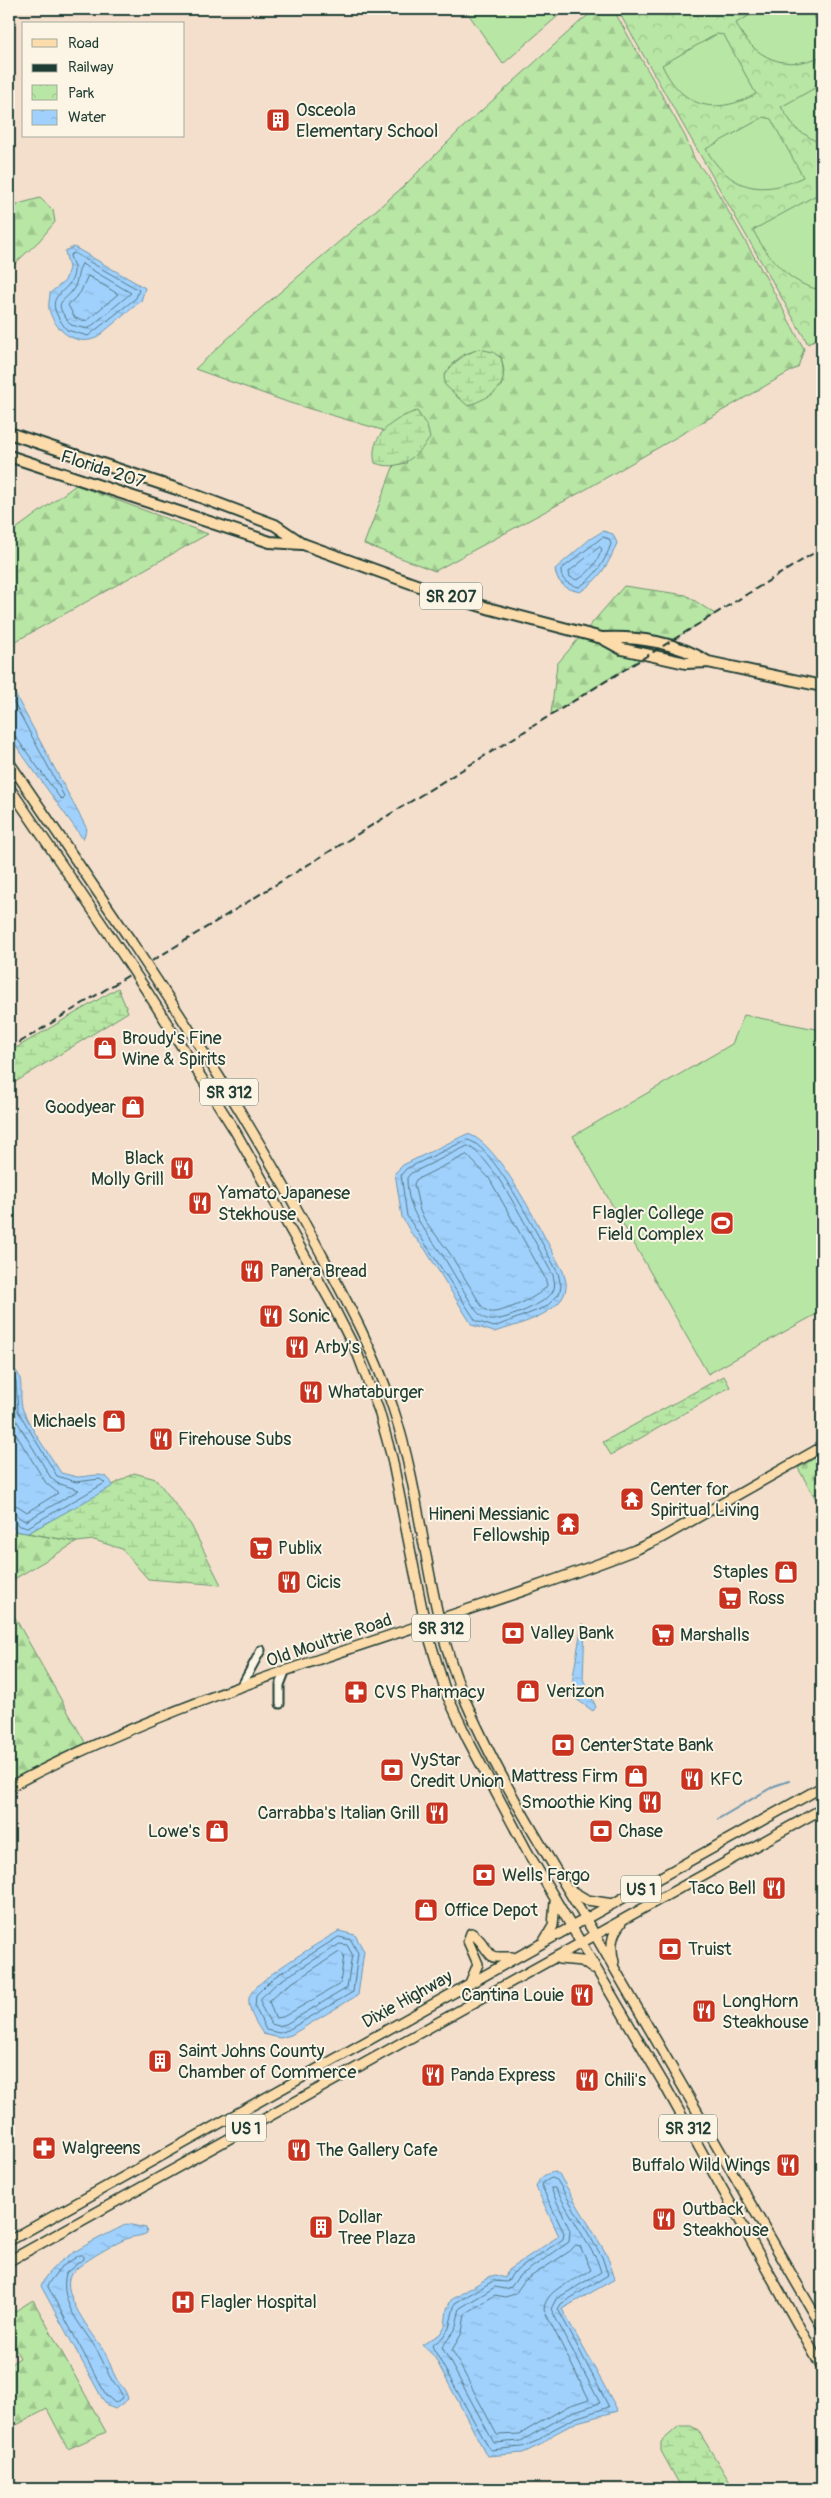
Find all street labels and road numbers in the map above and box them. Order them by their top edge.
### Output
street label: Florida 207 [58,445,148,494]
road number: SR 207 [420,582,482,610]
road number: SR 312 [200,1078,258,1106]
street label: Old Moultrie Road [263,1608,395,1673]
road number: SR 312 [412,1615,470,1642]
road number: US 1 [621,1876,661,1902]
street label: Dixie Highway [358,1965,457,2034]
road number: US 1 [226,2114,266,2142]
road number: SR 312 [659,2114,717,2142]

